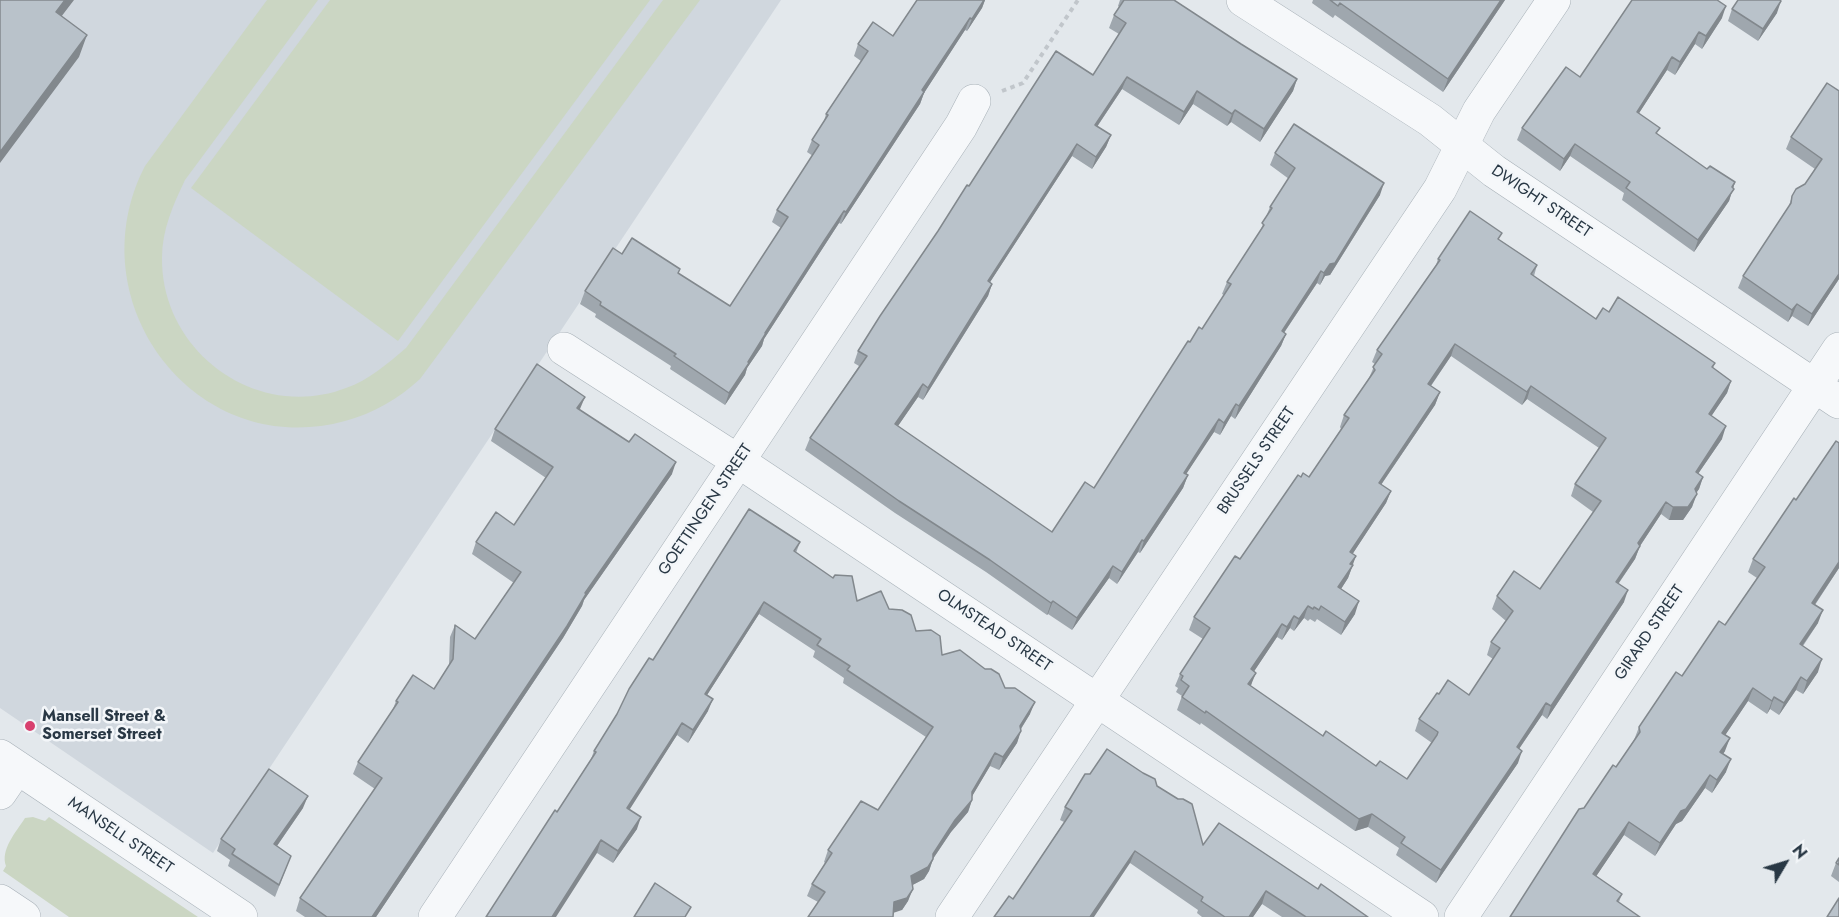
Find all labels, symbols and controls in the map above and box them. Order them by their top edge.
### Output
street label: DWIGHT STREET [1487,161,1595,243]
street label: BRUSSELS STREET [1214,404,1300,518]
street label: GOETTINGEN STREET [655,441,757,579]
street label: GIRARD STREET [1611,582,1689,684]
street label: OLMSTEAD STREET [933,586,1055,676]
place label: Mansell Street & Somerset Street [42,707,166,745]
marker: Mansell Street & Somerset Street [23,719,37,733]
street label: MANSELL STREET [64,794,176,878]
north arrow [1755,833,1815,893]
text: N [1787,840,1813,864]

